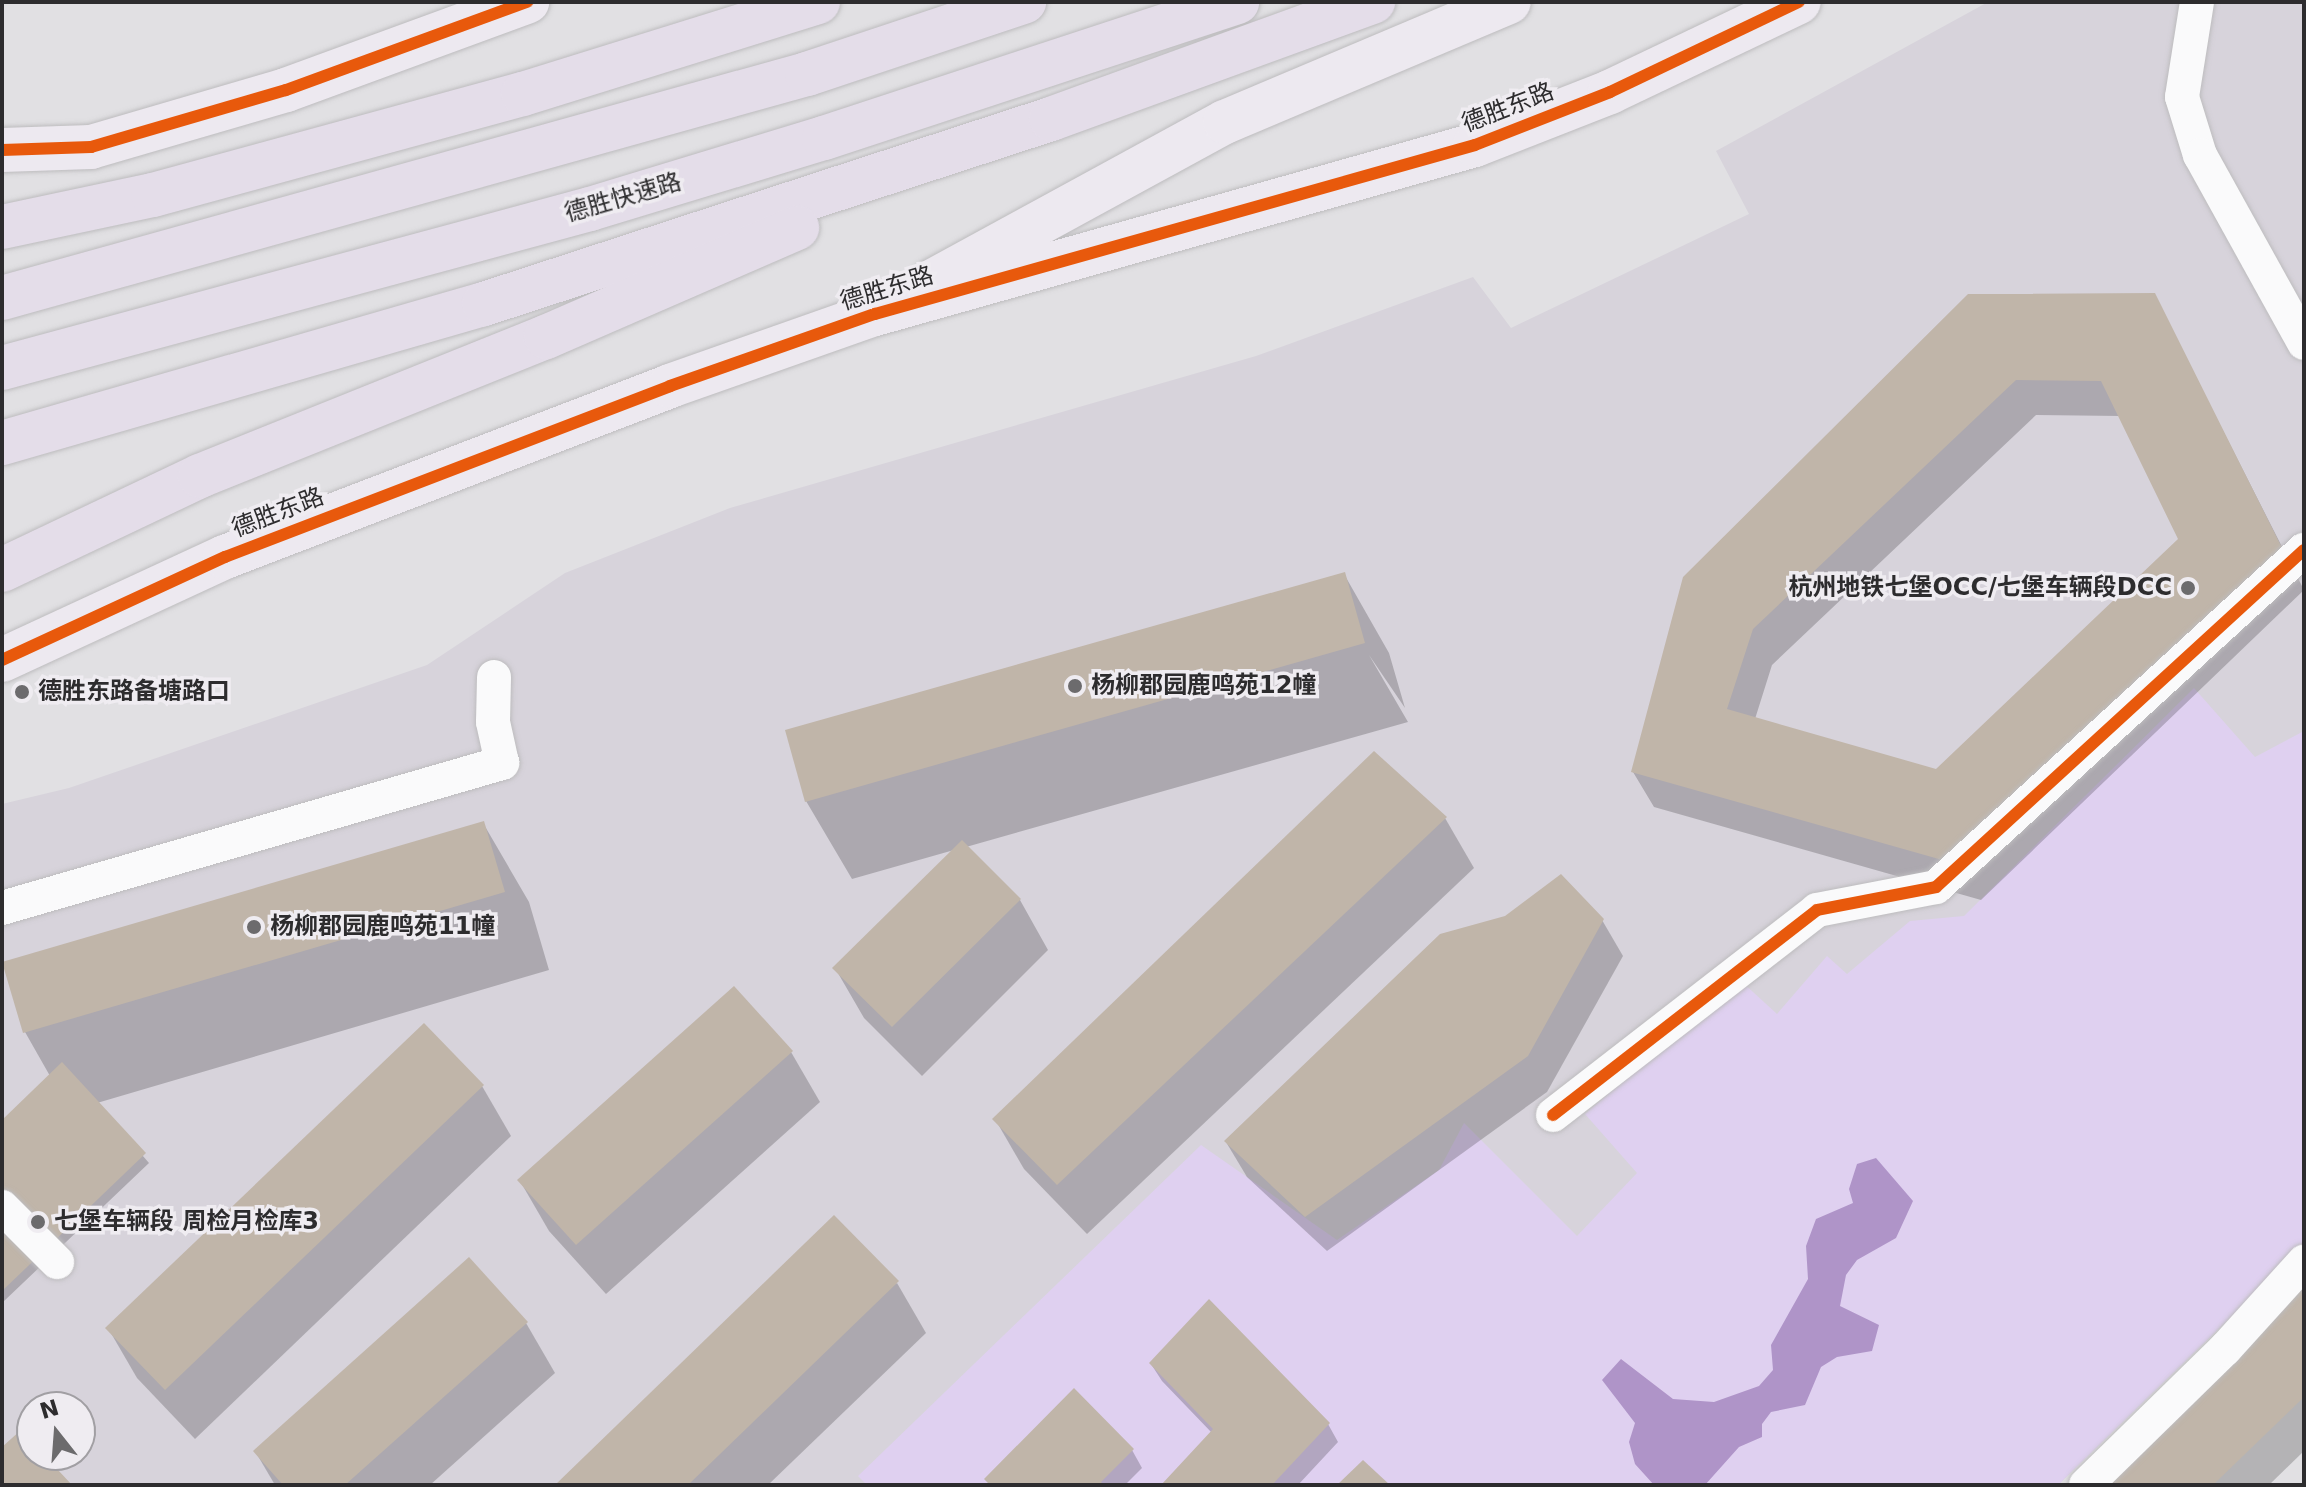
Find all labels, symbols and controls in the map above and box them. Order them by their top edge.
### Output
street label: 德胜东路 [1458,77,1558,139]
street label: 德胜快速路 [561,168,685,228]
street label: 德胜东路 [837,261,937,317]
street label: 德胜东路 [228,482,328,544]
place label: 杭州地铁七堡OCC/七堡车辆段DCC [1788,574,2172,602]
marker: 杭州地铁七堡OCC/七堡车辆段DCC [2179,579,2197,597]
place label: 杨柳郡园鹿鸣苑12幢 [1091,672,1316,700]
marker: 杨柳郡园鹿鸣苑12幢 [1066,677,1084,695]
place label: 德胜东路备塘路口 [38,678,230,706]
marker: 德胜东路备塘路口 [13,683,31,701]
place label: 杨柳郡园鹿鸣苑11幢 [270,913,495,941]
marker: 杨柳郡园鹿鸣苑11幢 [245,918,263,936]
place label: 七堡车辆段 周检月检库3 [54,1208,319,1236]
marker: 七堡车辆段 周检月检库3 [29,1213,47,1231]
north arrow [16,1391,96,1471]
text: N [37,1395,62,1424]

